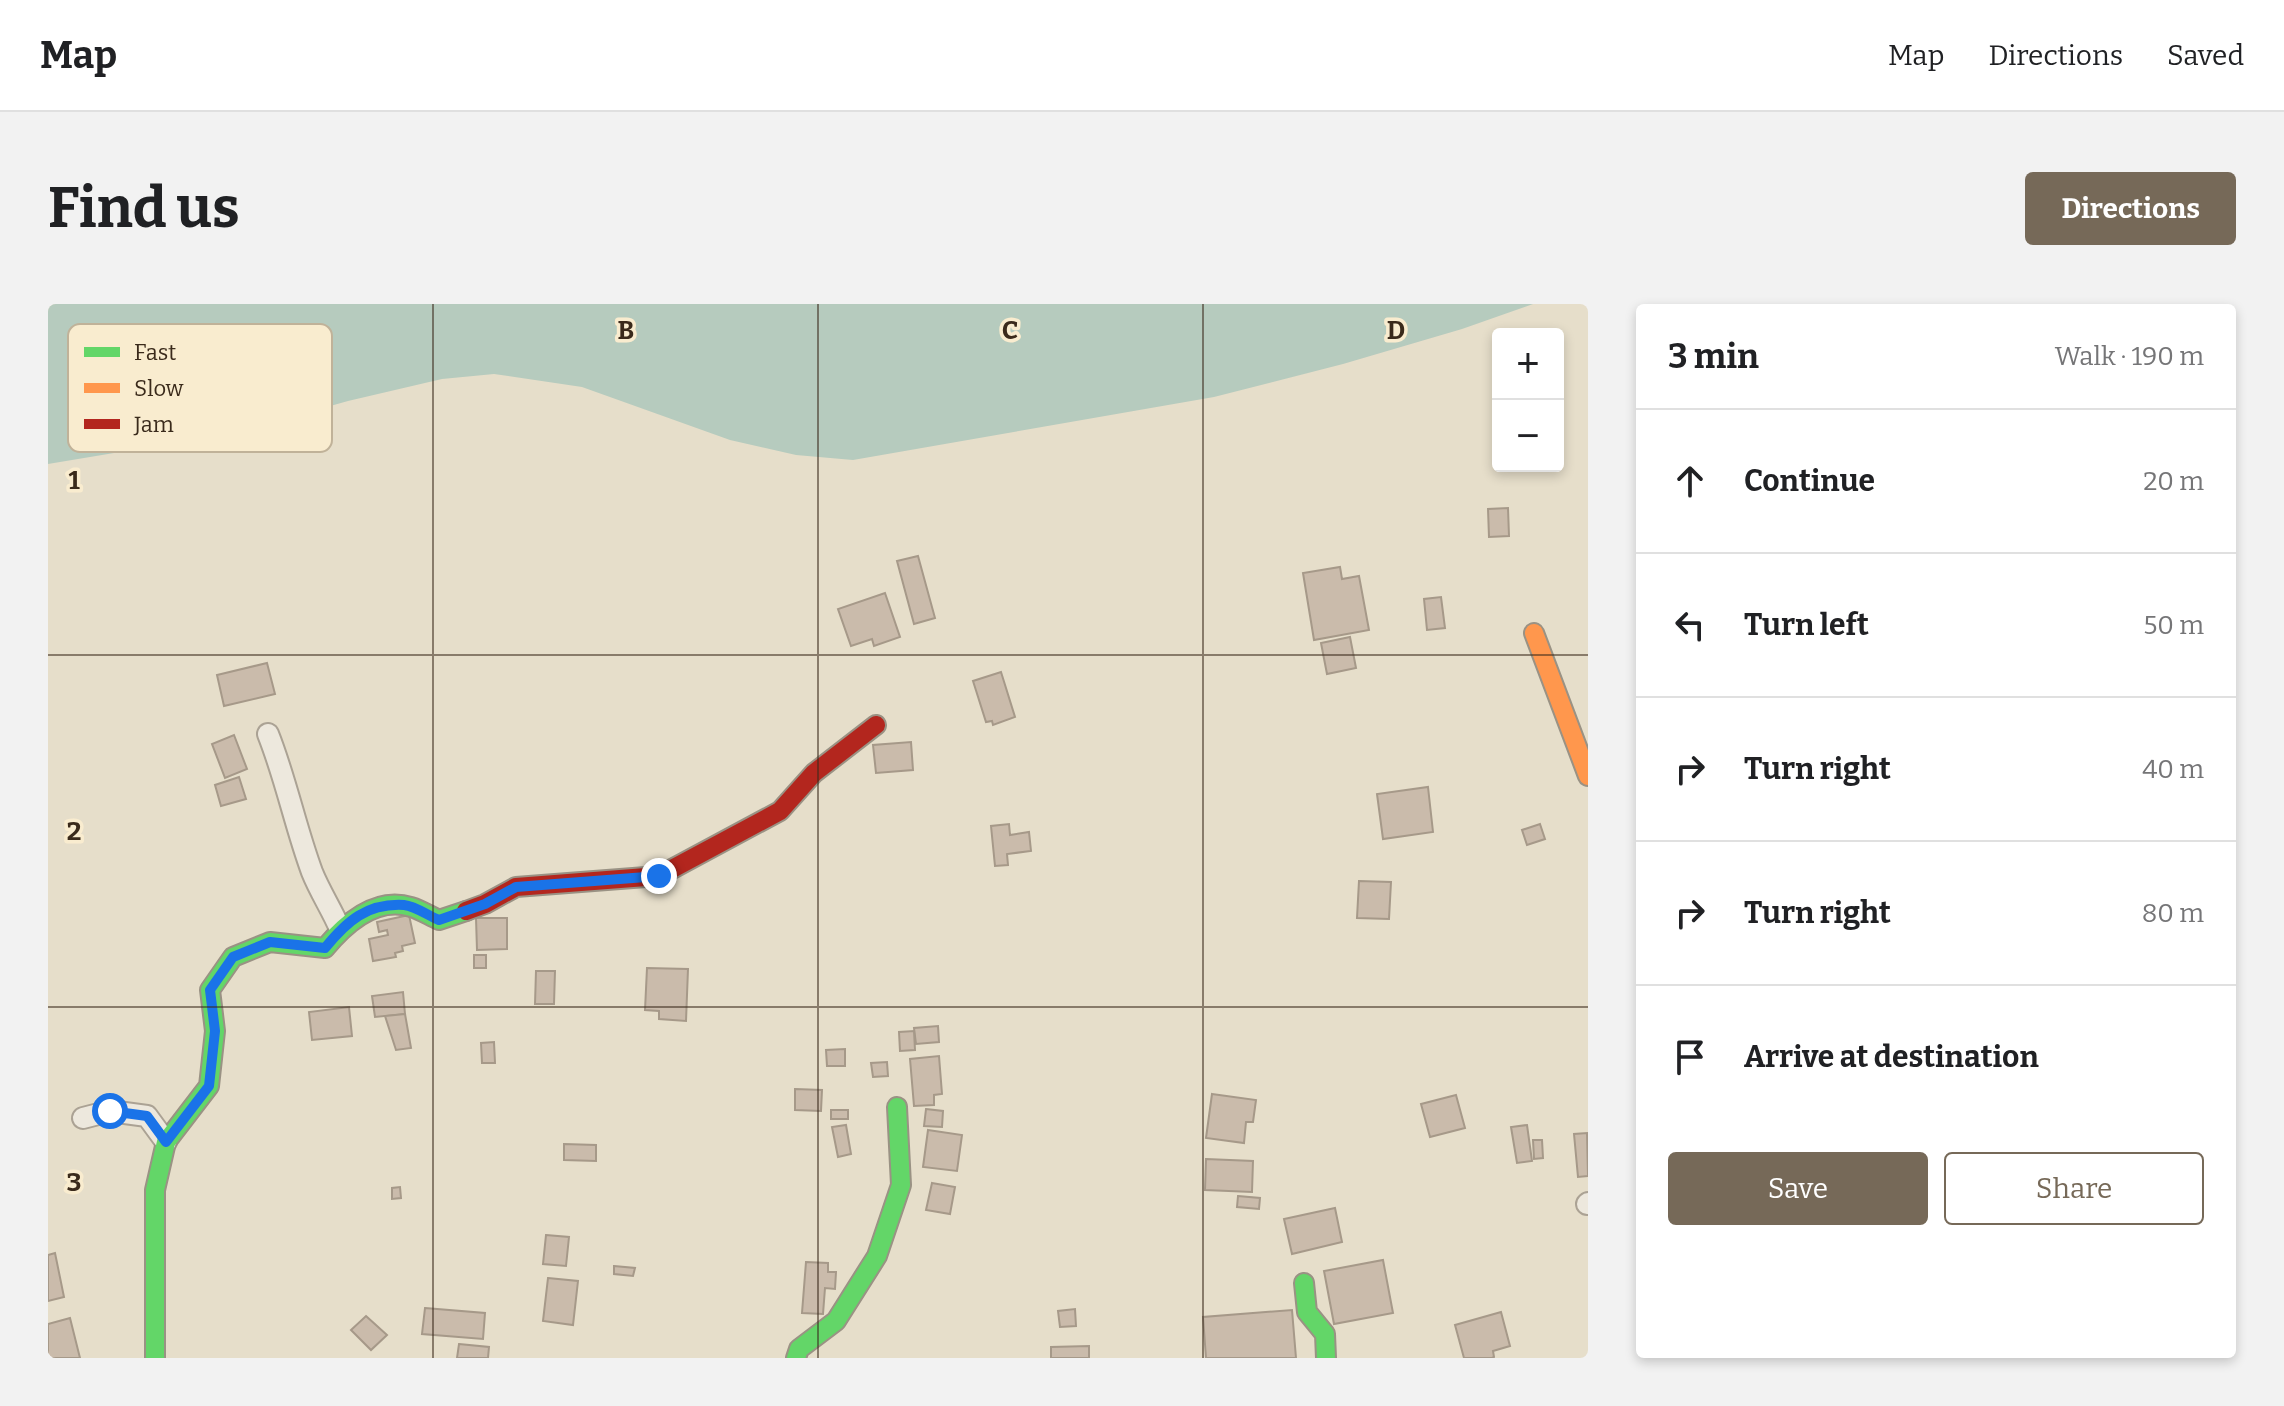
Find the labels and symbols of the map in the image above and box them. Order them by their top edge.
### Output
text: B [618,315,634,346]
text: C [1002,315,1018,346]
text: D [1387,315,1405,346]
legend [68,324,332,452]
text: Fast [134,339,176,366]
text: Slow [134,375,184,402]
text: Jam [133,411,174,438]
text: 1 [68,465,80,496]
text: 2 [67,816,81,847]
route end [641,858,677,894]
route start [92,1093,128,1129]
text: 3 [67,1167,81,1198]

